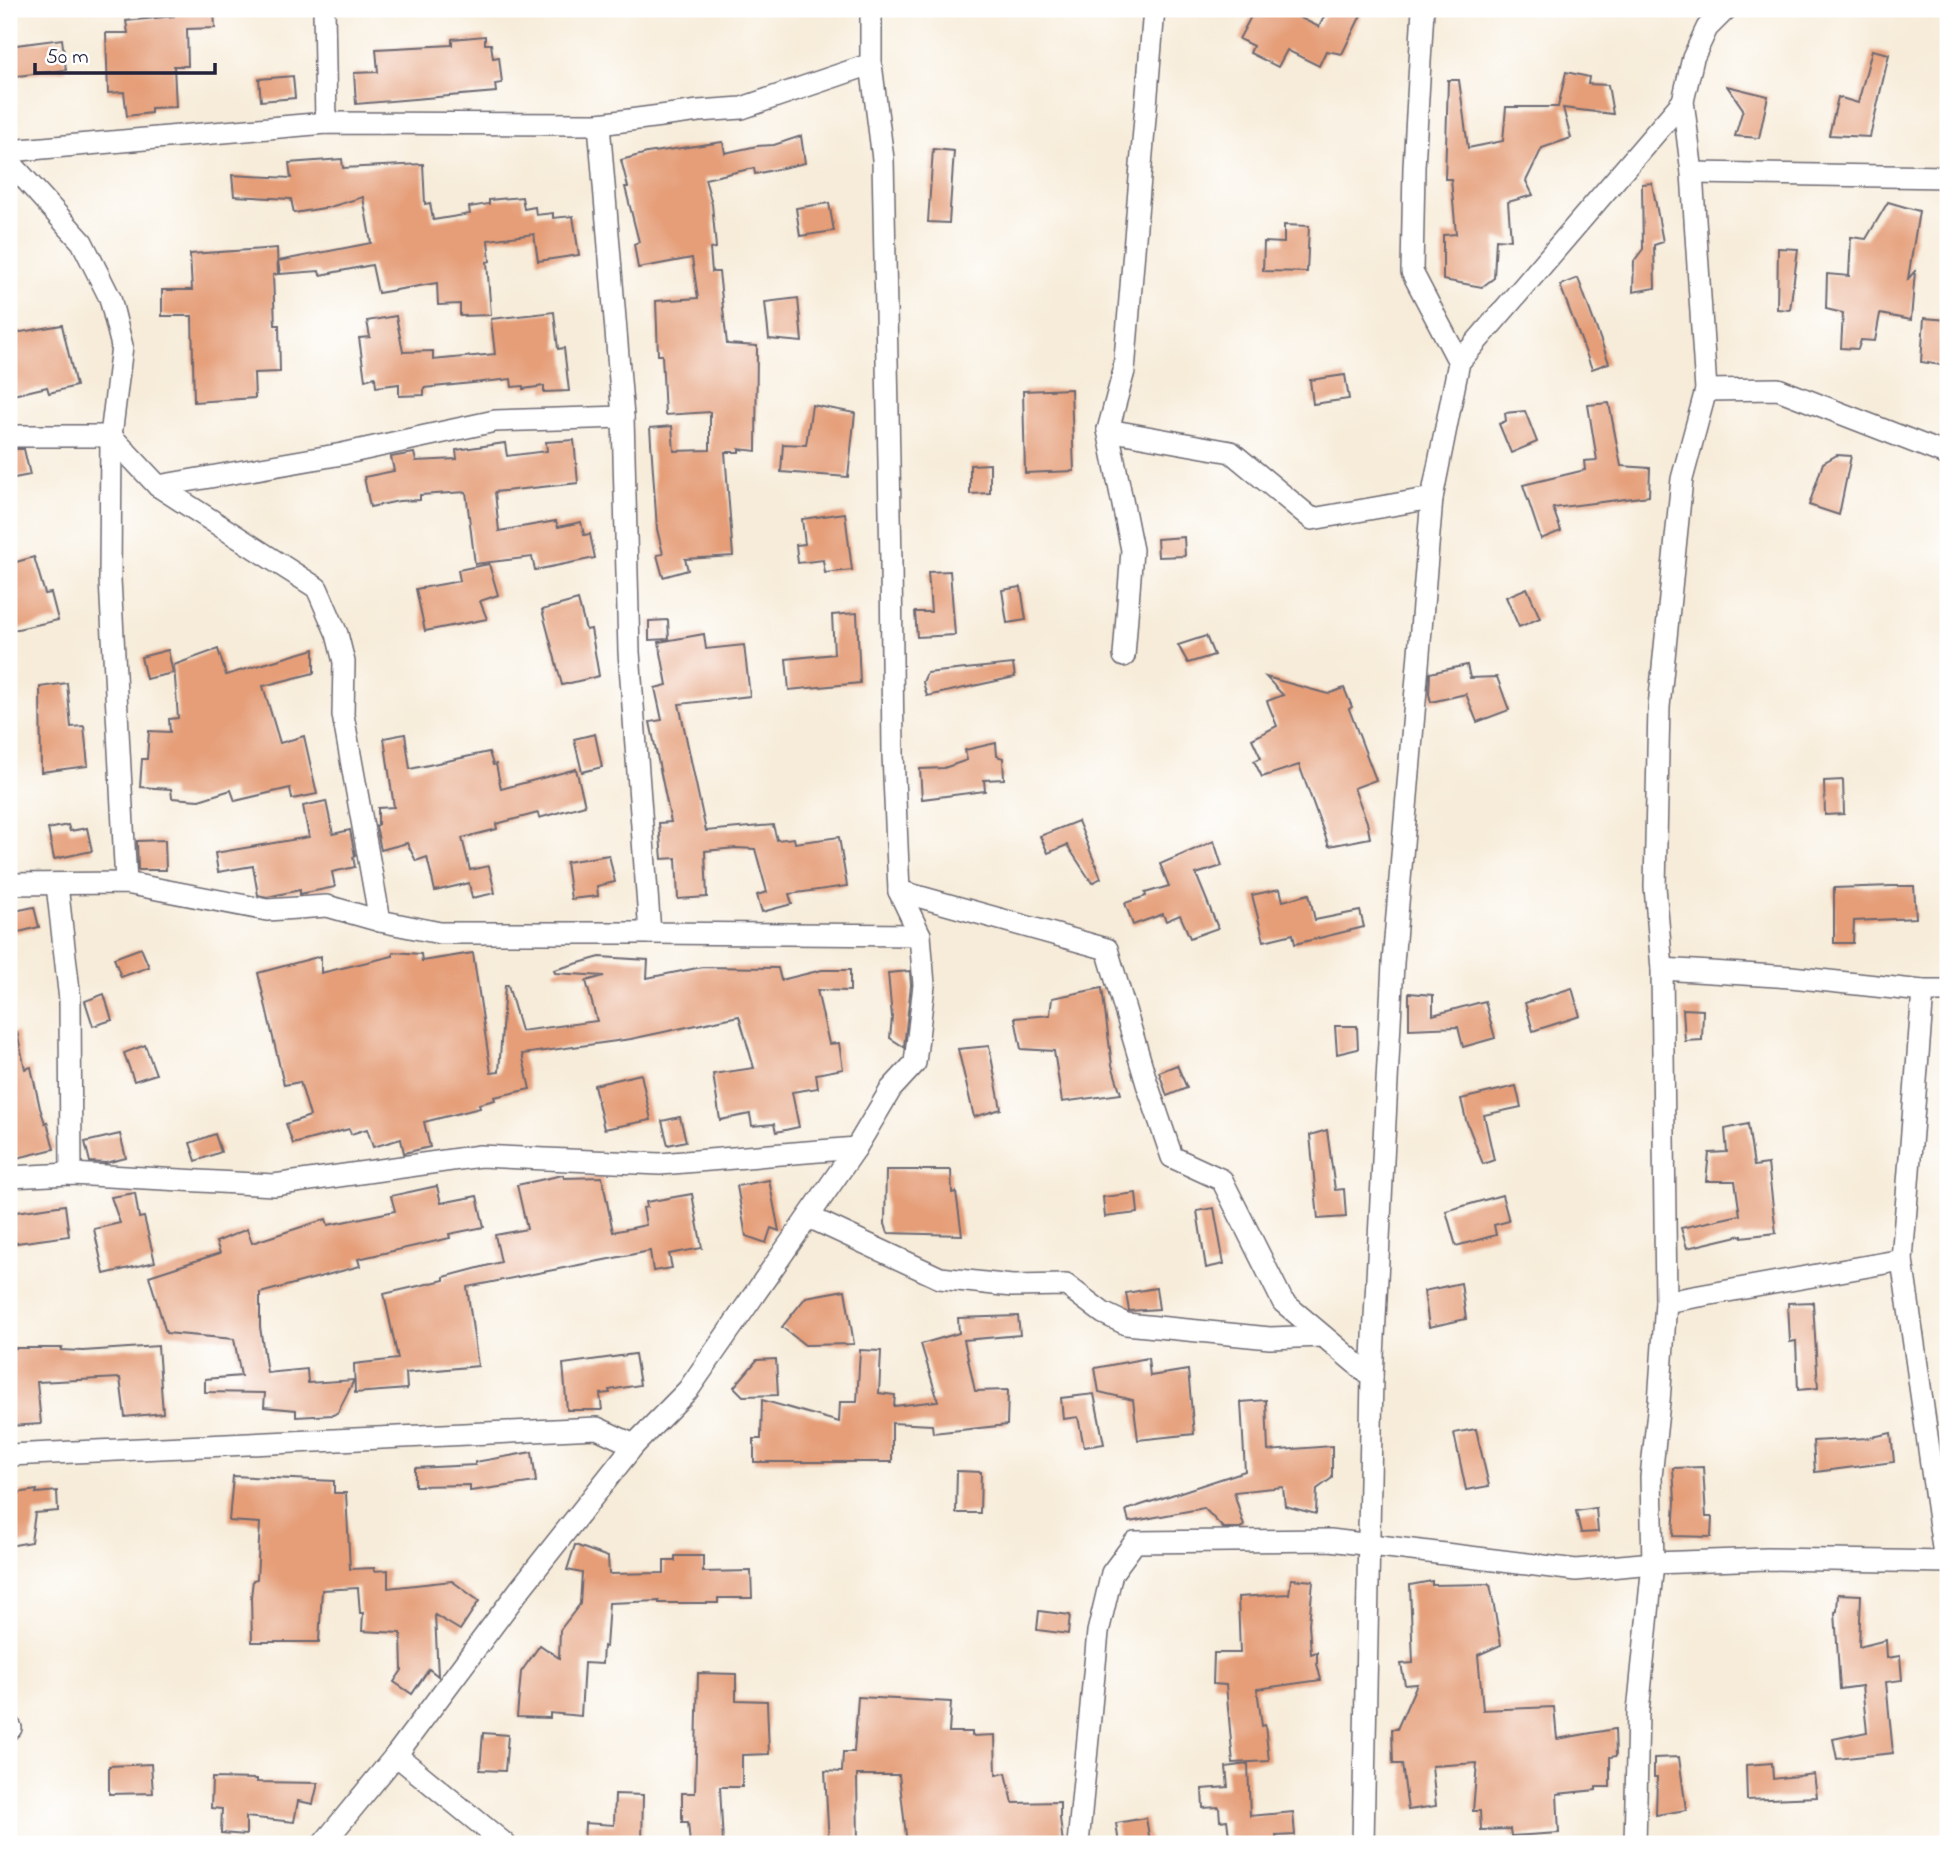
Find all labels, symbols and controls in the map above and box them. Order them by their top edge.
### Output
scale bar [35,32,215,76]
text: 50 m [46,43,89,73]

